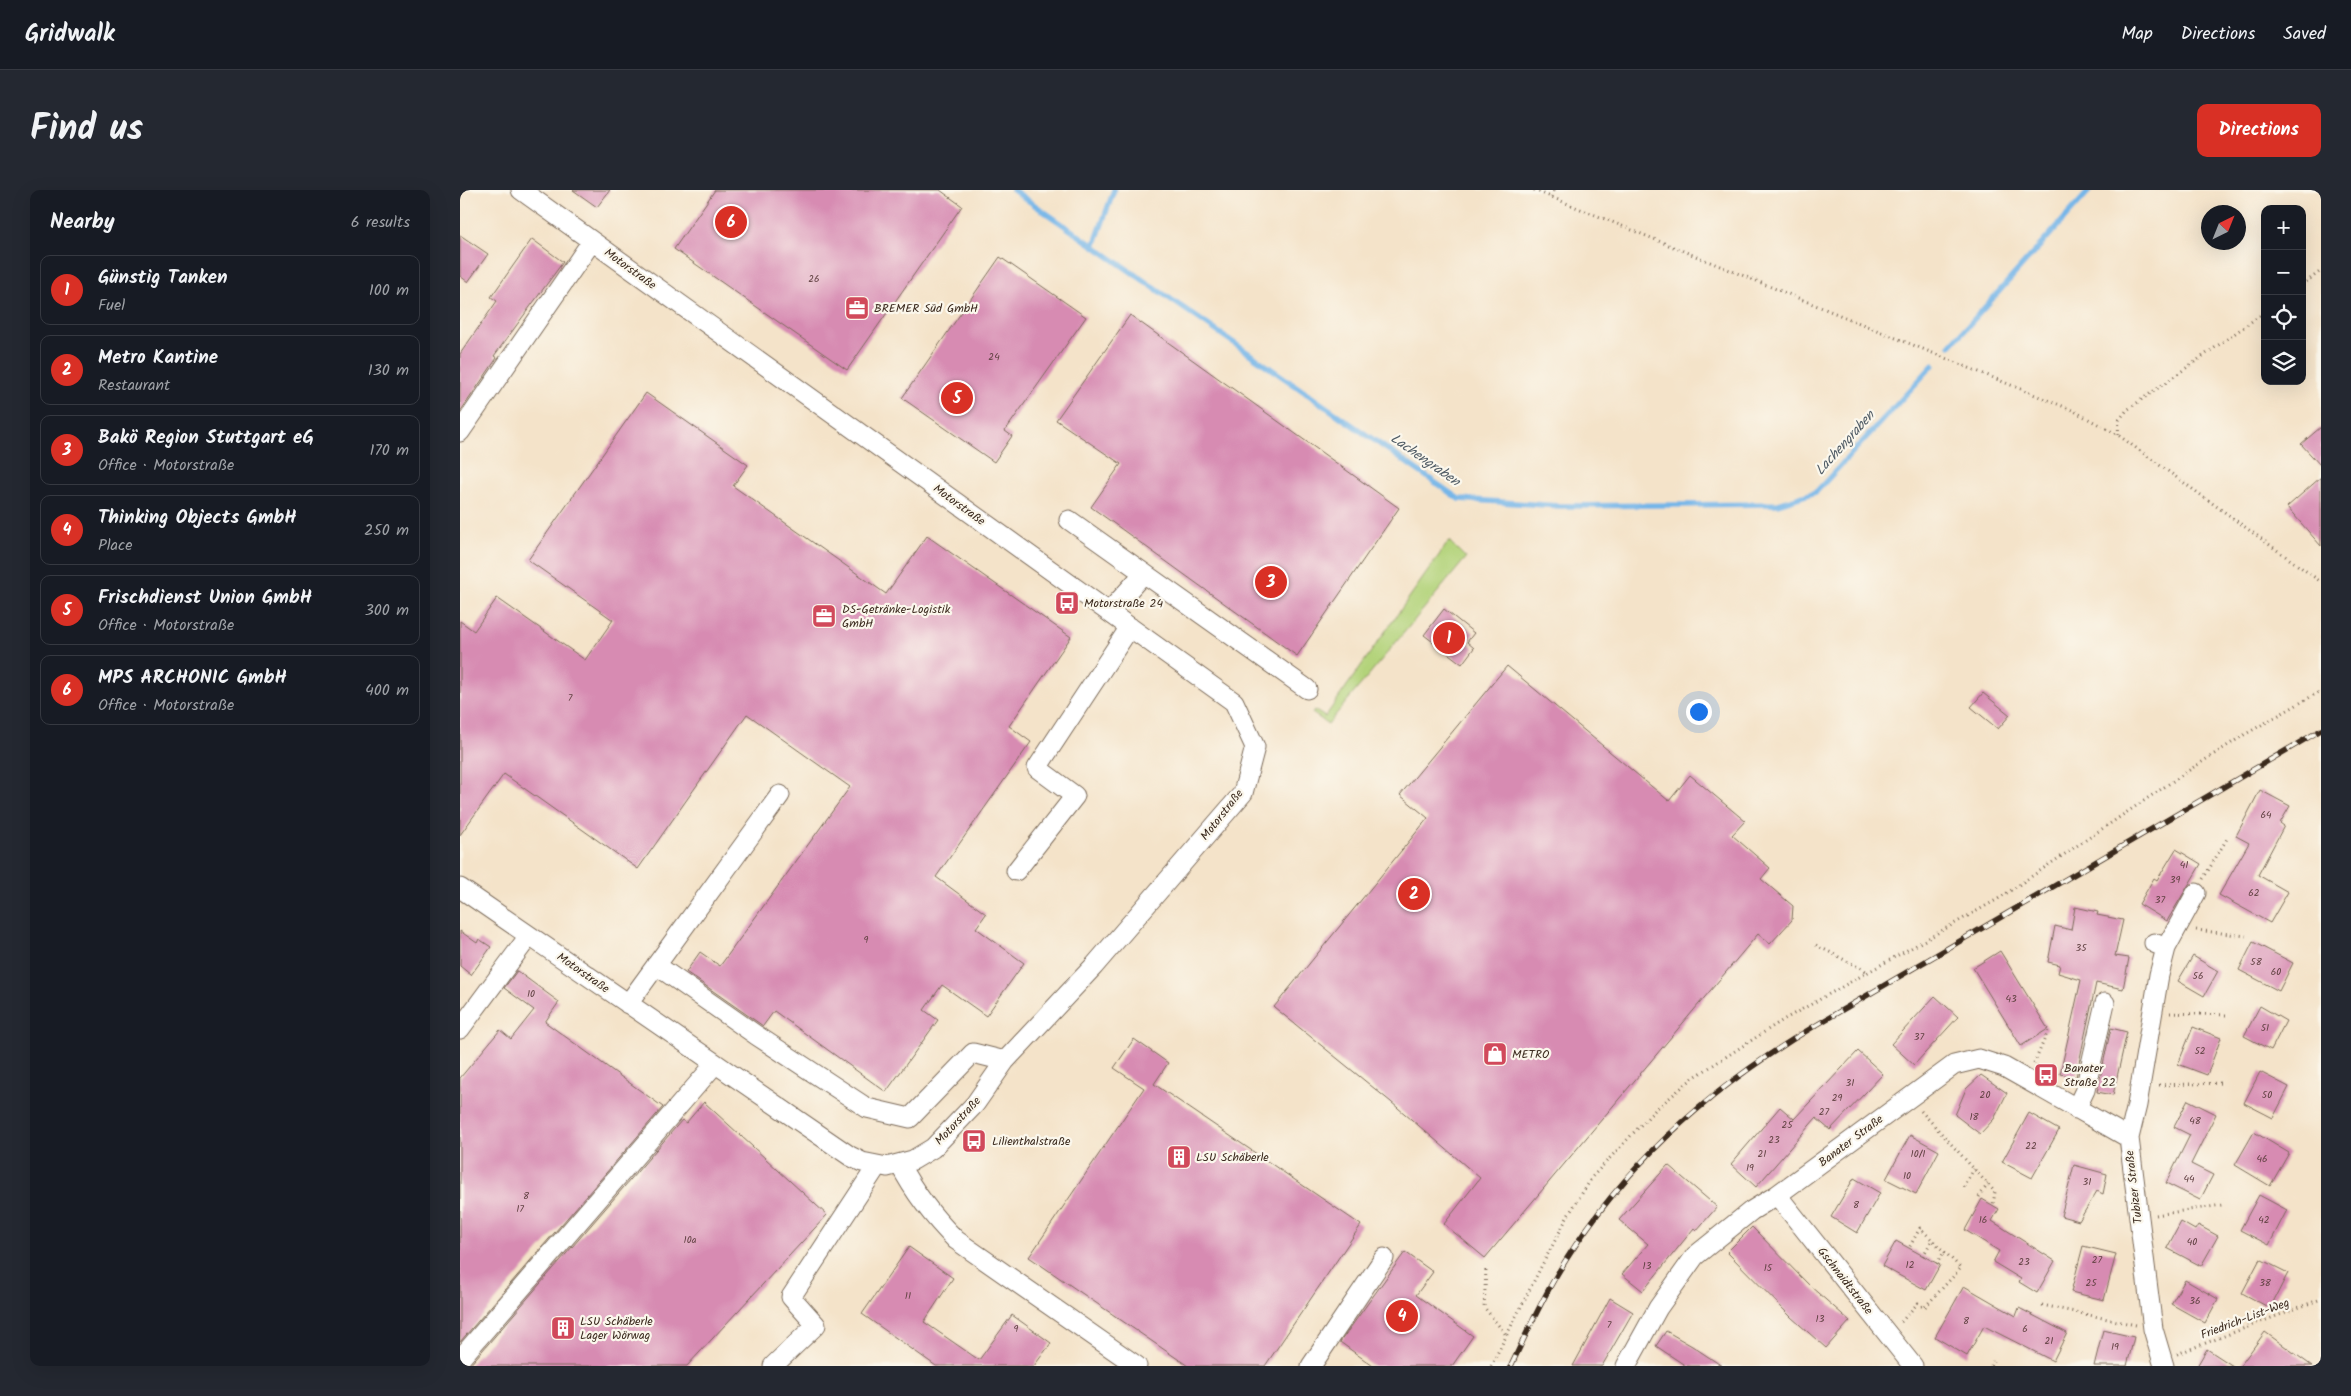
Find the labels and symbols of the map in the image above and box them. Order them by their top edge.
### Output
pin: 6 [715,203,747,241]
north arrow [2201,205,2246,250]
street label: Motorstraße [600,243,661,295]
house number: 26 [808,271,820,287]
office icon: BREMER Süd GmbH [844,295,870,321]
place label: BREMER Süd GmbH [874,299,978,318]
house number: 24 [988,349,1000,365]
pin: 5 [941,379,973,417]
water label: Lachengraben [1810,405,1881,480]
water label: Lachengraben [1386,428,1466,493]
street label: Motorstraße [929,479,990,531]
pin: 3 [1255,563,1287,601]
bus stop icon: Motorstraße 24 [1054,590,1080,616]
place label: Motorstraße 24 [1084,594,1164,613]
place label: DS-Getränke-Logistik GmbH [842,600,951,633]
office icon: DS-Getränke-Logistik GmbH [811,603,837,629]
pin: 1 [1433,619,1465,657]
house number: 7 [568,690,573,706]
your location [1686,699,1712,725]
street label: Motorstraße [1196,785,1249,845]
house number: 64 [2260,807,2272,823]
house number: 41 [2180,857,2188,873]
house number: 39 [2170,872,2180,888]
pin: 2 [1398,875,1430,913]
house number: 62 [2248,885,2260,901]
house number: 37 [2155,892,2166,908]
house number: 9 [864,932,869,948]
house number: 35 [2075,940,2087,956]
street label: Motorstraße [553,948,614,999]
house number: 58 [2250,954,2263,970]
house number: 60 [2271,964,2281,980]
house number: 56 [2193,968,2203,984]
house number: 10 [527,986,535,1002]
house number: 43 [2005,991,2017,1007]
house number: 51 [2261,1020,2269,1036]
house number: 37 [1914,1029,1925,1045]
shop icon: METRO [1482,1041,1508,1067]
house number: 52 [2194,1043,2206,1059]
place label: METRO [1512,1045,1550,1064]
place label: Banater Straße 22 [2064,1059,2116,1092]
bus stop icon: Banater Straße 22 [2033,1062,2059,1088]
house number: 31 [1846,1075,1854,1091]
house number: 20 [1980,1087,1990,1103]
house number: 50 [2262,1087,2272,1103]
house number: 29 [1832,1090,1842,1106]
street label: Motorstraße [930,1092,986,1150]
house number: 27 [1819,1104,1830,1120]
house number: 18 [1969,1109,1980,1125]
street label: Banater Straße [1814,1110,1888,1172]
house number: 48 [2189,1113,2202,1129]
house number: 25 [1781,1117,1793,1133]
bus stop icon: Lilienthalstraße [961,1128,987,1154]
place label: Lilienthalstraße [992,1132,1071,1151]
house number: 23 [1768,1132,1780,1148]
house number: 22 [2025,1138,2037,1154]
building icon: LSU Schäberle [1166,1144,1192,1170]
house number: 21 [1758,1146,1766,1162]
house number: 10/1 [1911,1146,1925,1162]
place label: LSU Schäberle [1196,1148,1269,1167]
street label: Tubizer Straße [2120,1149,2148,1225]
house number: 46 [2256,1151,2268,1167]
house number: 19 [1746,1160,1754,1176]
house number: 10 [1903,1168,1911,1184]
house number: 44 [2183,1171,2195,1187]
house number: 31 [2083,1174,2091,1190]
house number: 8 [523,1188,530,1204]
house number: 8 [1853,1197,1860,1213]
house number: 17 [516,1201,524,1217]
house number: 16 [1979,1212,1987,1228]
house number: 42 [2258,1212,2270,1228]
house number: 10a [684,1232,697,1248]
house number: 40 [2187,1234,2197,1250]
street label: Gschnaidtstraße [1812,1243,1878,1319]
house number: 27 [2092,1252,2103,1268]
house number: 23 [2018,1254,2030,1270]
house number: 12 [1906,1257,1915,1273]
house number: 13 [1643,1258,1652,1274]
house number: 15 [1764,1260,1773,1276]
house number: 25 [2085,1275,2097,1291]
house number: 38 [2259,1275,2272,1291]
house number: 11 [905,1288,911,1304]
house number: 36 [2189,1293,2201,1309]
street label: Friedrich-List-Weg [2198,1293,2292,1345]
pin: 4 [1386,1297,1418,1335]
house number: 13 [1816,1311,1825,1327]
place label: LSU Schäberle Lager Wörwag [580,1312,653,1345]
house number: 8 [1963,1313,1970,1329]
building icon: LSU Schäberle Lager Wörwag [550,1315,576,1341]
house number: 7 [1607,1317,1612,1333]
house number: 9 [1014,1321,1019,1337]
house number: 6 [2022,1321,2028,1337]
house number: 21 [2045,1333,2053,1349]
house number: 19 [2111,1339,2119,1355]

